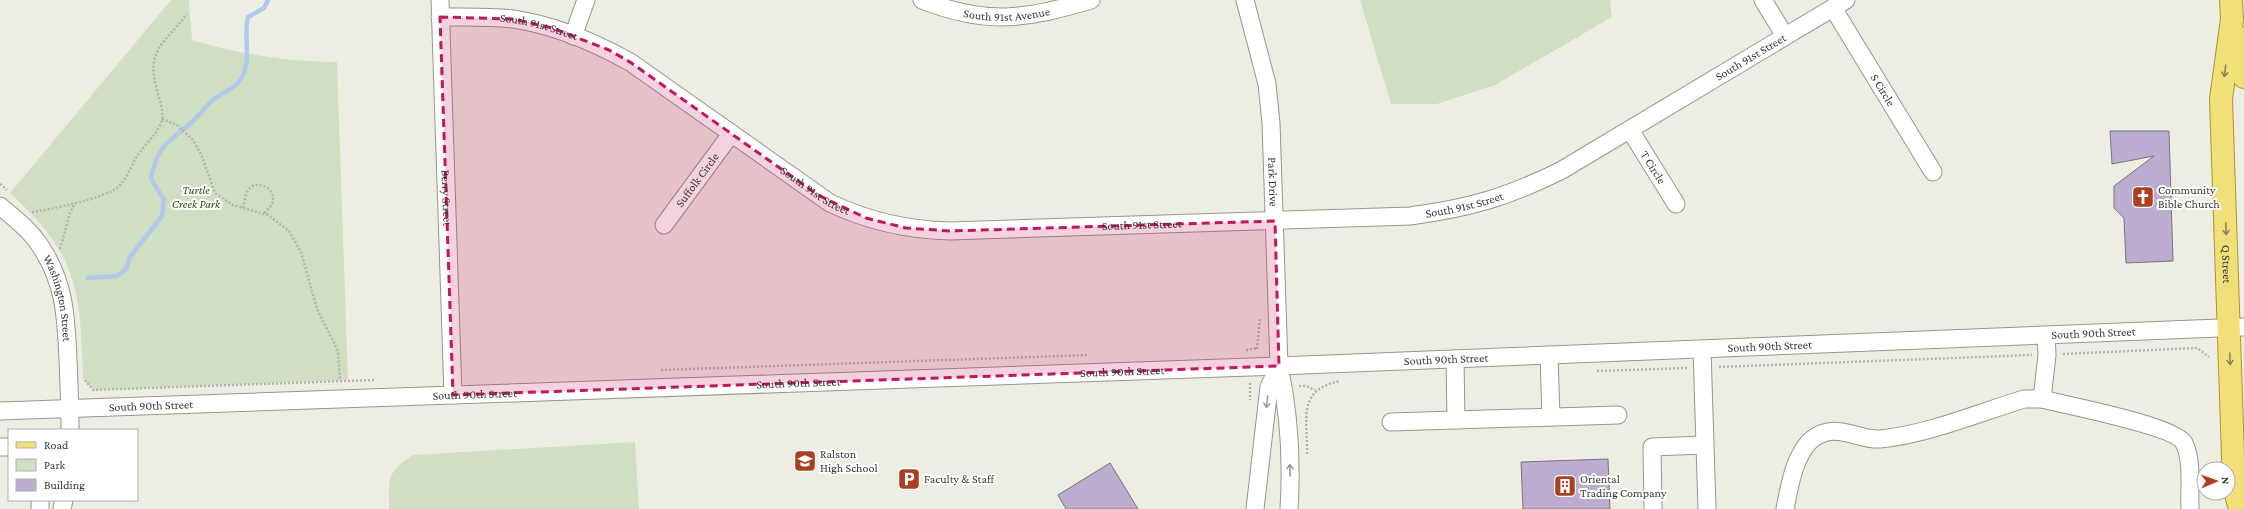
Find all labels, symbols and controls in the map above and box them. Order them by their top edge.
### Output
street label: South 91st Avenue [962,4,1051,24]
street label: South 91st Street [500,11,581,44]
street label: South 91st Street [1713,30,1789,84]
one-way arrow [2221,64,2229,77]
street label: S Circle [1868,71,1898,109]
street label: T Circle [1638,148,1669,187]
street label: Suffolk Circle [673,150,722,210]
street label: Park Drive [1265,157,1281,207]
street label: South 91st Street [778,163,853,218]
street label: Berry Street [439,169,454,227]
park label: Turtle Creek Park [172,183,221,211]
place label: Community Bible Church [2158,183,2220,211]
church icon: Community Bible Church [2130,184,2156,210]
street label: South 91st Street [1424,188,1506,221]
street label: South 91st Street [1102,216,1183,233]
one-way arrow [2222,222,2230,235]
street label: Q Street [2219,245,2234,285]
street label: Washington Street [40,252,74,343]
street label: South 90th Street [2051,324,2137,342]
street label: South 90th Street [1727,337,1813,355]
street label: South 90th Street [1404,351,1490,368]
one-way arrow [2227,352,2234,365]
street label: South 90th Street [1080,363,1166,380]
street label: South 90th Street [756,374,842,391]
street label: South 90th Street [432,386,518,403]
one-way arrow [1263,395,1271,408]
street label: South 90th Street [108,397,194,414]
legend [8,429,138,501]
text: Road [44,438,69,452]
place label: Ralston High School [820,447,878,475]
school or university icon: Ralston High School [792,448,818,474]
text: Park [44,458,66,472]
north arrow [2196,461,2236,501]
one-way arrow [1286,464,1294,477]
parking icon: Faculty & Staff [896,466,922,492]
place label: Faculty & Staff [924,472,996,486]
place label: Oriental Trading Company [1580,472,1667,500]
building icon: Oriental Trading Company [1552,473,1578,499]
text: N [2220,477,2232,485]
text: Building [44,478,85,492]

